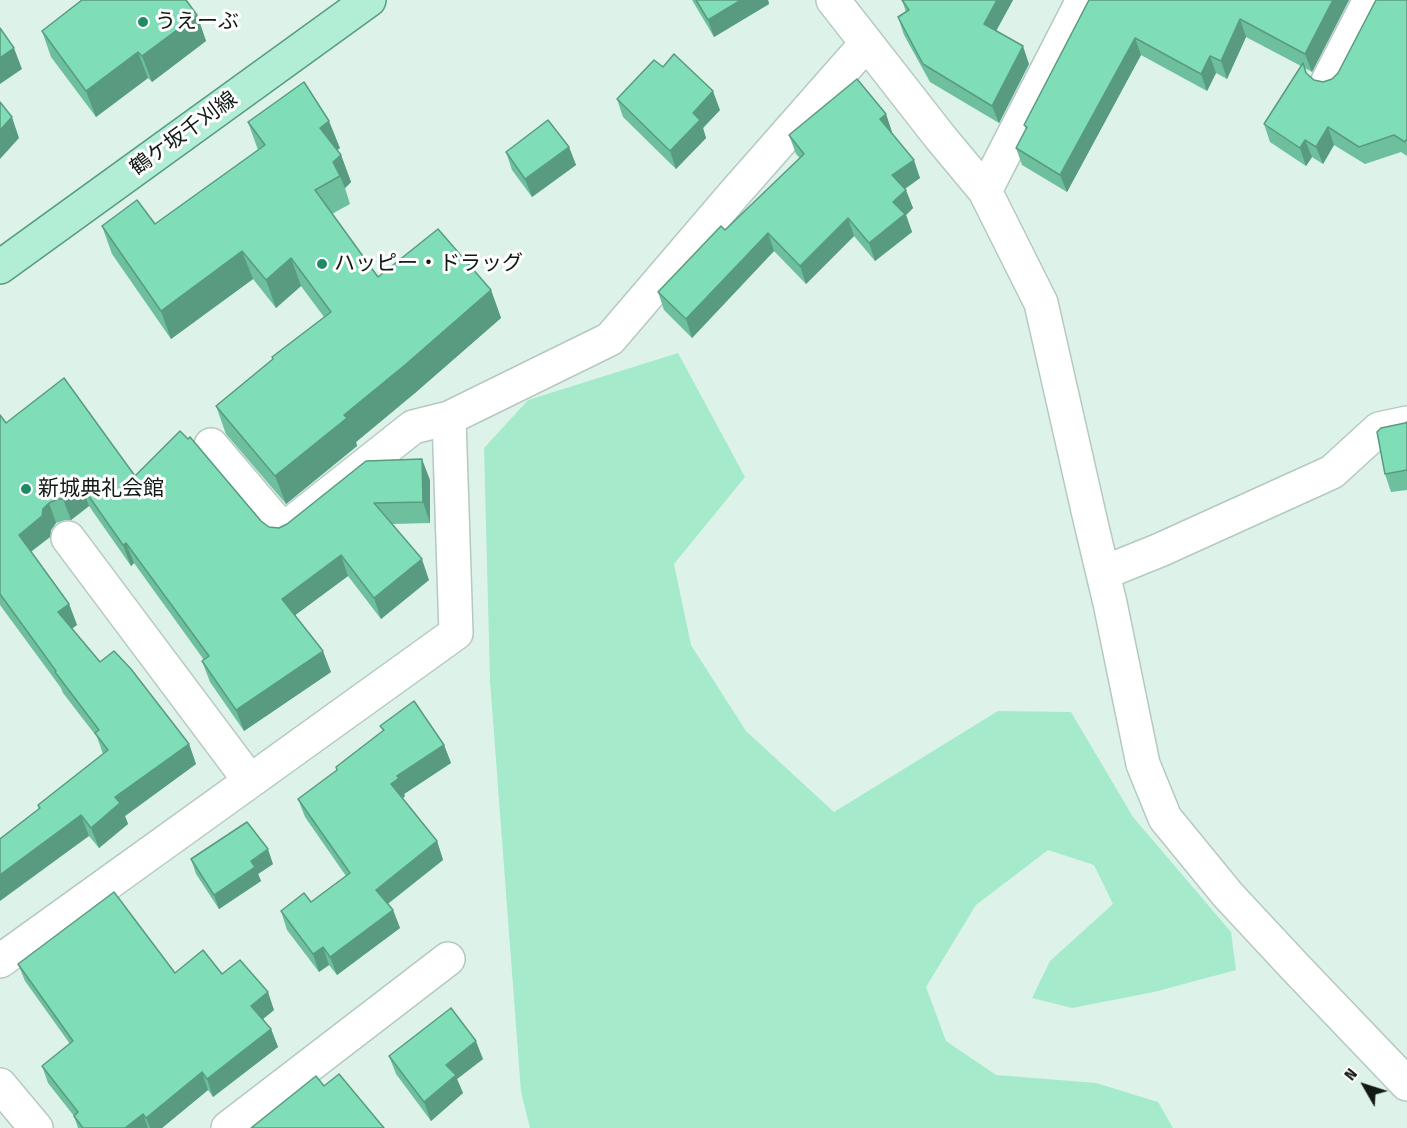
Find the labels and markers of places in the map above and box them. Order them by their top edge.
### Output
place label: うえーぶ [155,9,239,35]
marker: うえーぶ [136,15,150,29]
place label: ハッピー・ドラッグ [334,251,523,277]
marker: ハッピー・ドラッグ [315,257,329,271]
place label: 新城典礼会館 [38,476,164,502]
marker: 新城典礼会館 [19,482,33,496]

